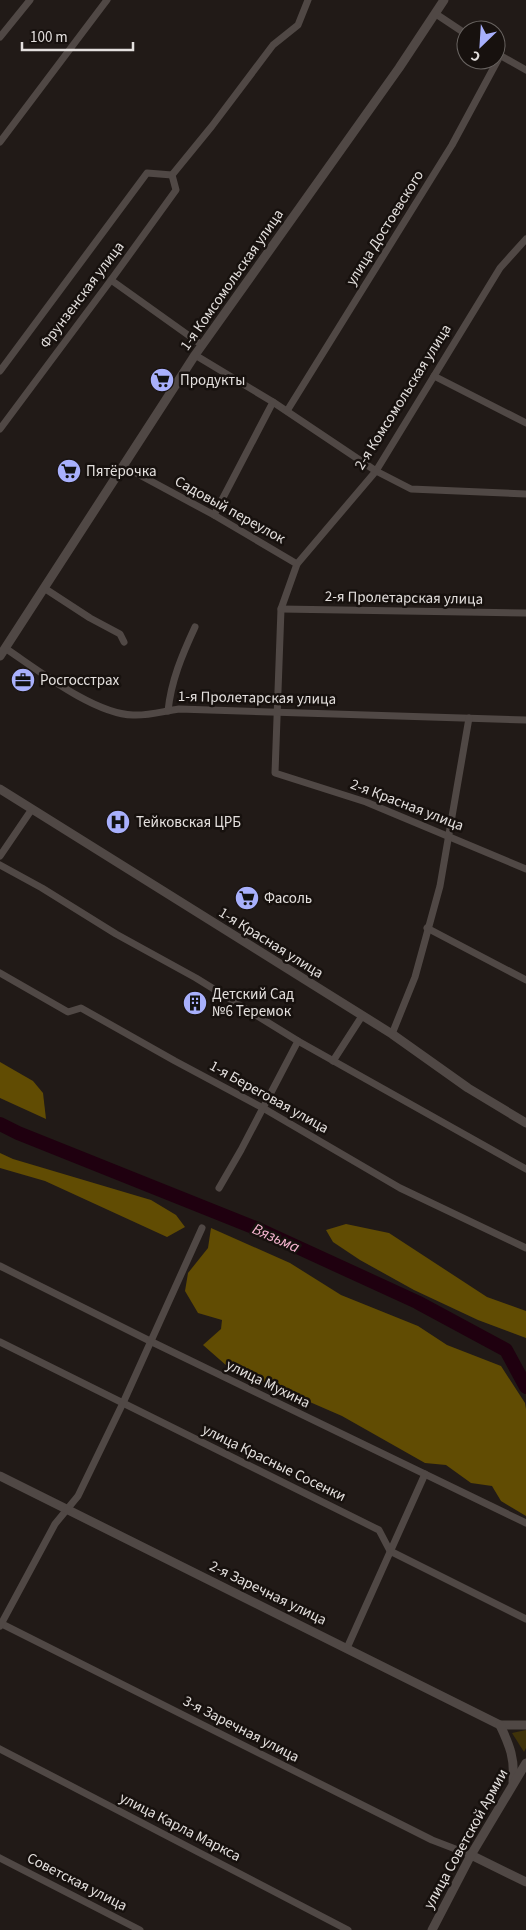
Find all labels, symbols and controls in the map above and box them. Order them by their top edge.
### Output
scale bar [22,20,134,52]
north arrow [456,20,506,70]
text: 100 m [30,27,68,48]
text: С [468,45,484,67]
street label: улица Достоевского [341,166,429,290]
street label: 1-я Комсомольская улица [175,205,289,355]
street label: Фрунзенская улица [35,237,129,353]
street label: 2-я Комсомольская улица [350,320,456,474]
supermarket icon: Продукты [149,367,175,393]
place label: Продукты [180,370,245,391]
supermarket icon: Пятёрочка [56,458,82,484]
place label: Пятёрочка [86,461,157,482]
street label: Садовый переулок [171,471,290,549]
street label: 2-я Пролетарская улица [325,586,483,610]
office icon: Росгосстрах [10,667,36,693]
place label: Росгосстрах [40,670,120,691]
street label: 1-я Пролетарская улица [178,686,336,710]
street label: 2-я Красная улица [347,774,467,836]
hospital icon: Тейковская ЦРБ [105,809,131,835]
place label: Тейковская ЦРБ [136,812,241,833]
supermarket icon: Фасоль [234,885,260,911]
place label: Фасоль [264,888,312,909]
street label: 1-я Красная улица [215,902,327,984]
place label: Детский Сад №6 Теремок [212,984,294,1022]
building icon: Детский Сад №6 Теремок [182,990,208,1016]
street label: 1-я Береговая улица [206,1055,332,1139]
water label: Вязьма [249,1218,304,1258]
street label: улица Мухина [222,1355,314,1413]
street label: улица Красные Сосенки [199,1419,349,1507]
street label: 2-я Заречная улица [206,1556,330,1630]
street label: 3-я Заречная улица [179,1691,303,1767]
street label: улица Советской Армии [419,1765,513,1913]
street label: улица Карла Маркса [116,1787,244,1867]
street label: Советская улица [23,1848,131,1916]

